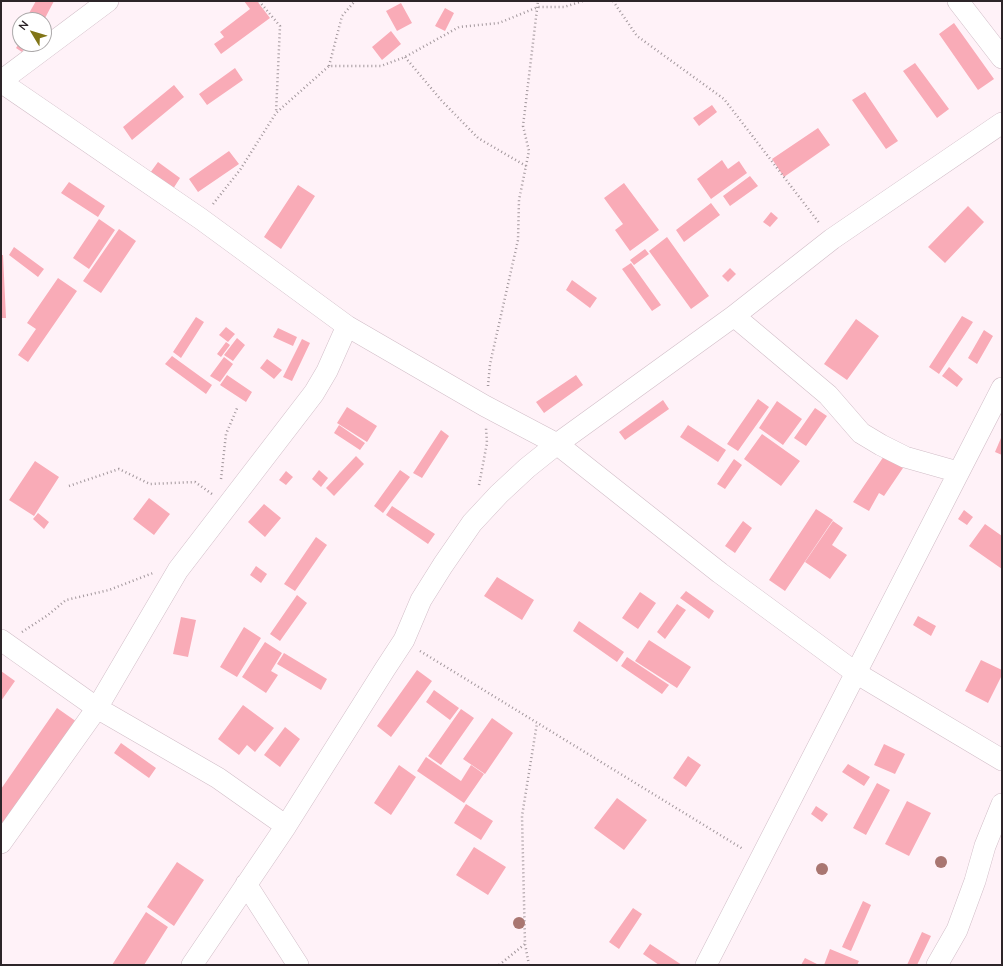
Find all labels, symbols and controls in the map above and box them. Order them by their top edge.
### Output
north arrow [12,12,52,52]
text: N [15,18,31,33]

